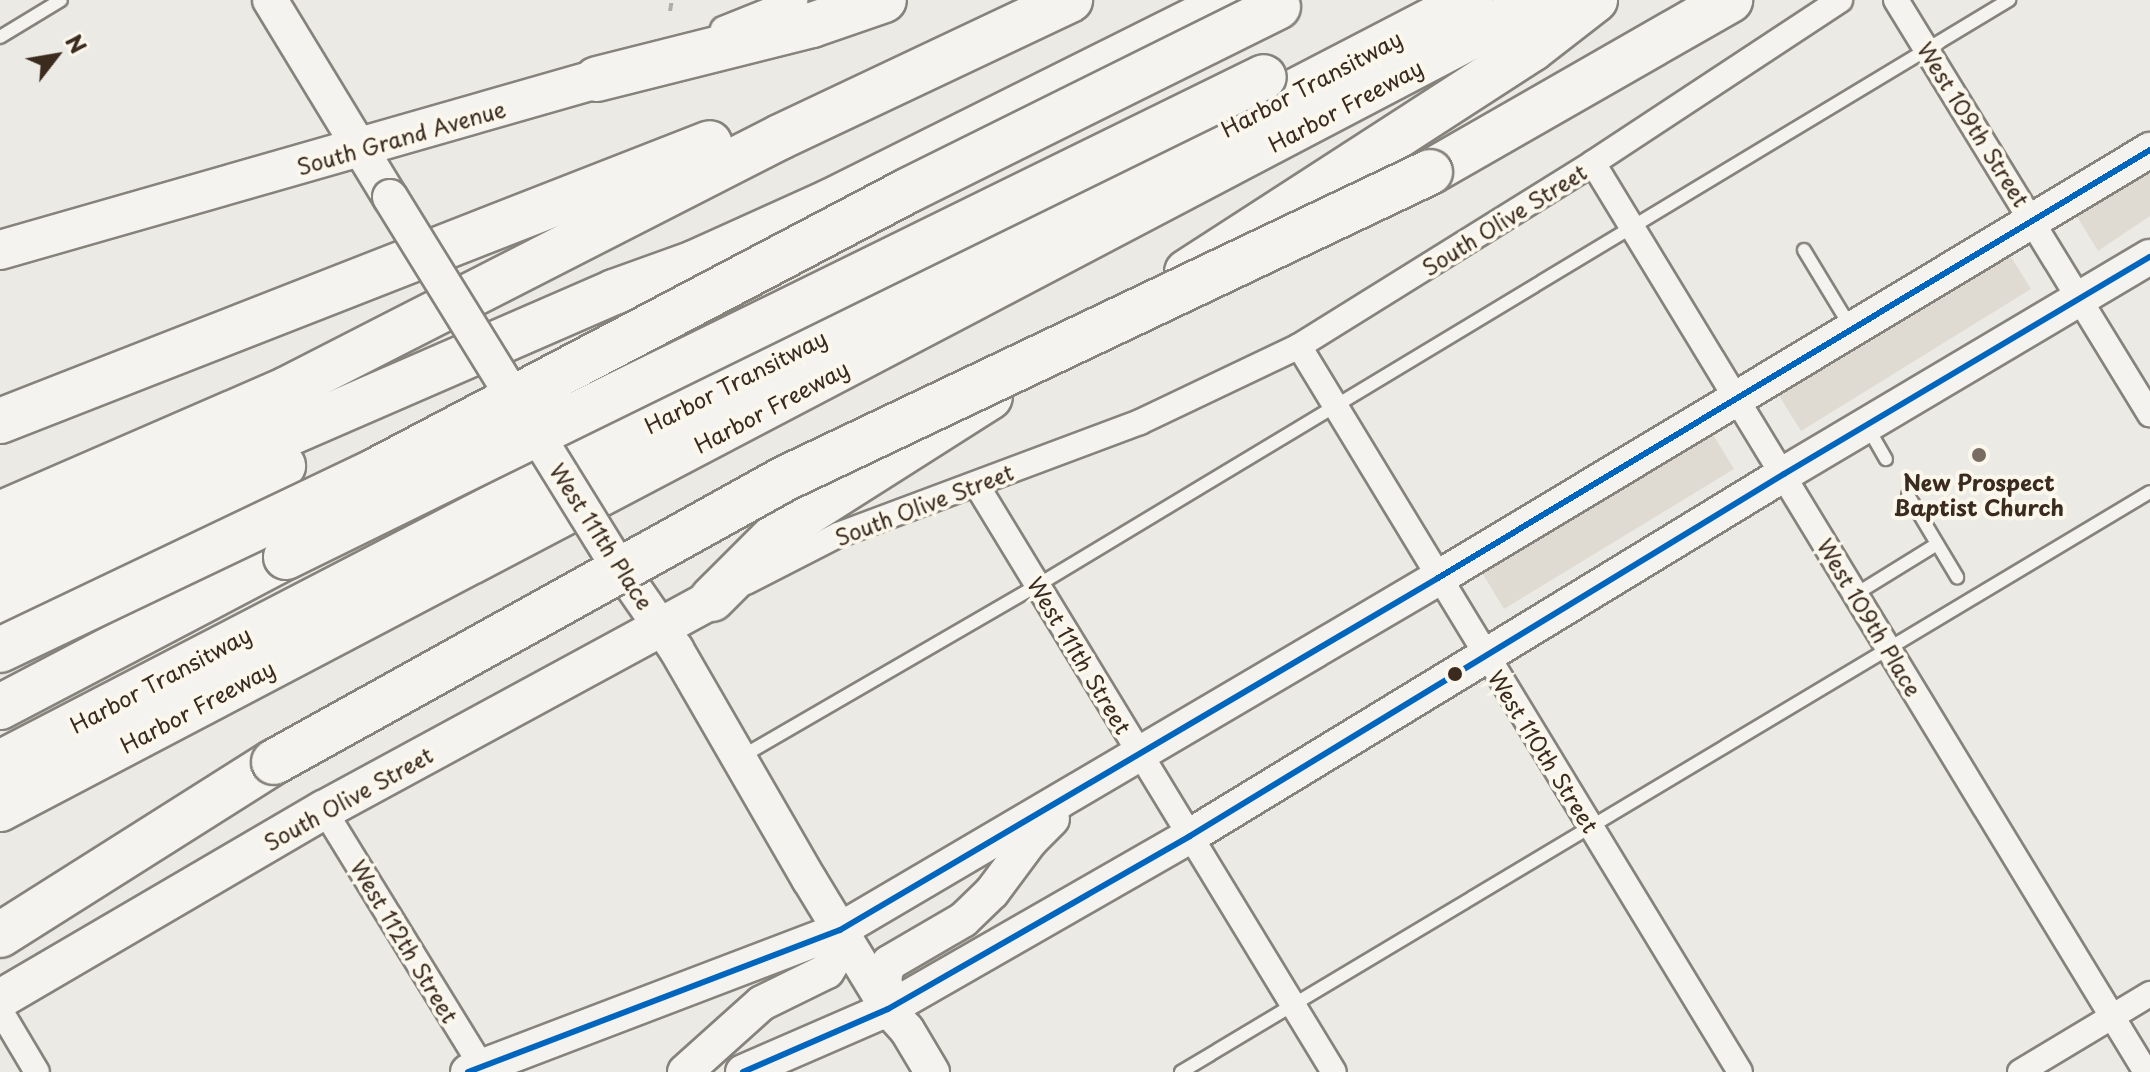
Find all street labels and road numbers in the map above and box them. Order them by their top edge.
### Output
street label: Harbor Transitway [1216,24,1406,142]
street label: West 109th Street [1912,36,2036,212]
street label: Harbor Freeway [1263,53,1427,157]
street label: South Grand Avenue [293,94,509,180]
street label: South Olive Street [1415,157,1593,281]
street label: Harbor Transitway [640,324,830,438]
street label: Harbor Freeway [689,354,853,458]
street label: West 111th Place [544,457,660,615]
street label: South Olive Street [829,457,1019,551]
street label: West 109th Place [1812,533,1928,701]
street label: West 111th Street [1022,571,1138,739]
street label: Harbor Transitway [65,620,255,738]
street label: Harbor Freeway [115,654,279,758]
street label: West 110th Street [1483,665,1605,837]
street label: South Olive Street [257,740,439,856]
street label: West 112th Street [345,854,465,1028]

